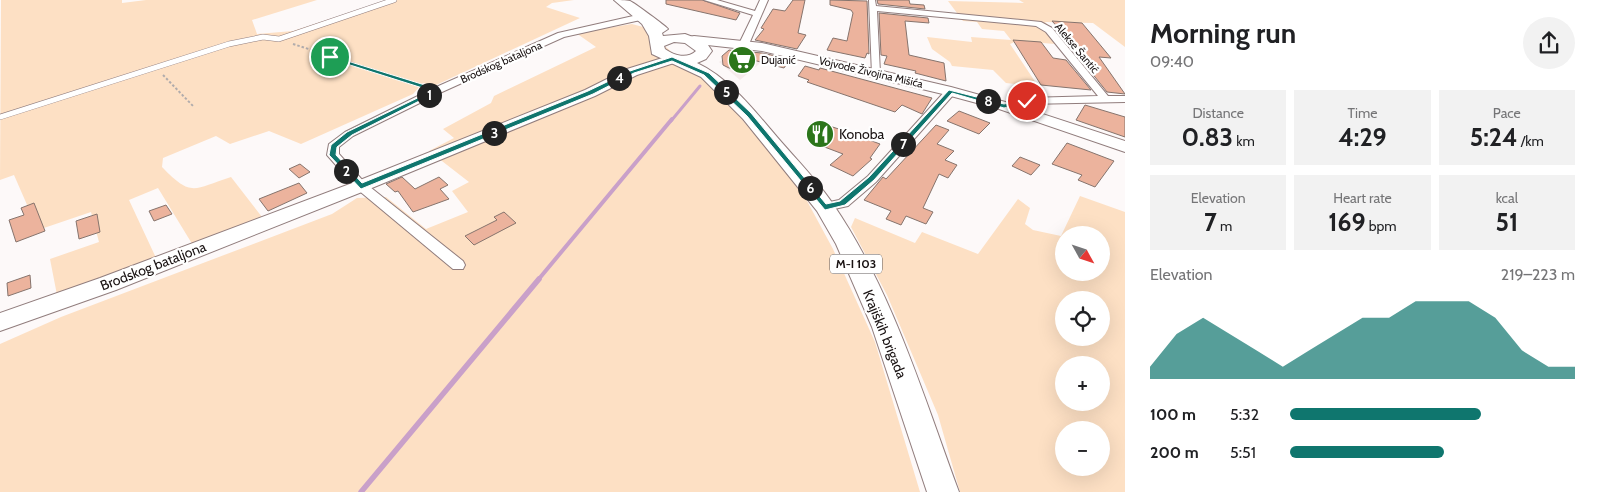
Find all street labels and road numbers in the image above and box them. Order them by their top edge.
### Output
street label: Alekse Šantić [1052,20,1102,76]
street label: Brodskog bataljona [458,37,545,86]
street label: Vojvode Živojina Mišića [818,53,925,91]
street label: Brodskog bataljona [98,237,209,294]
road number: M-I 103 [830,254,882,274]
street label: Krajiških brigada [859,287,911,381]

